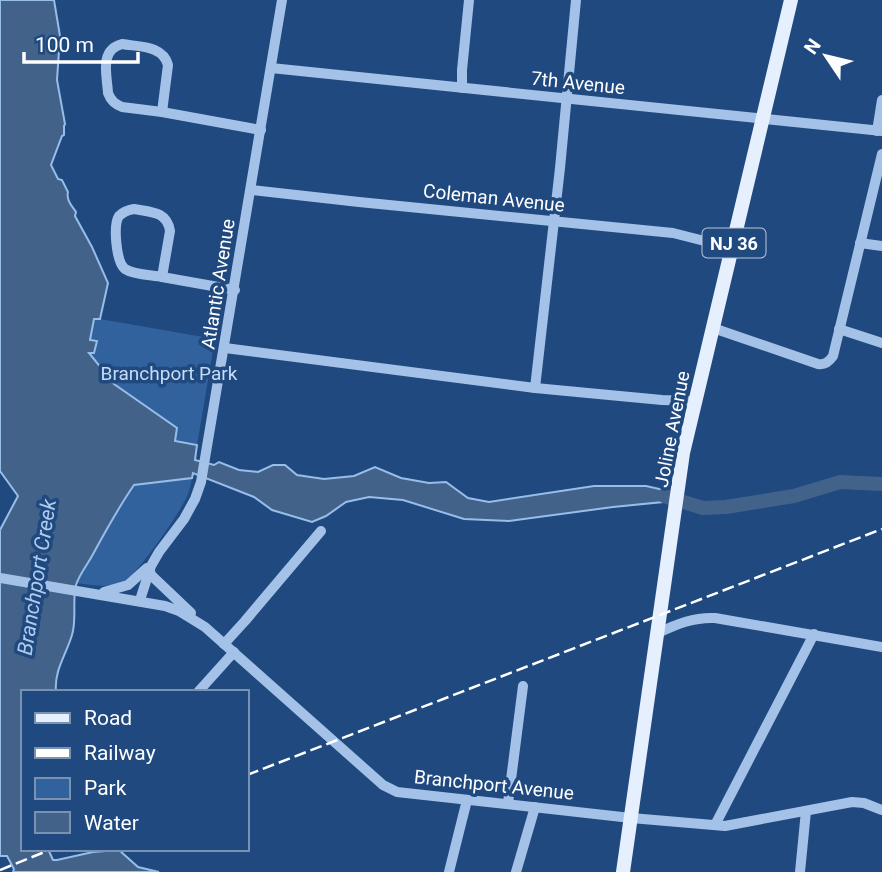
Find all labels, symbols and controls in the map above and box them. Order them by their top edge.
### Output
scale bar [24,21,138,65]
north arrow [791,21,861,91]
text: 100 m [35,33,94,57]
text: N [799,34,826,59]
street label: 7th Avenue [530,67,626,99]
street label: Coleman Avenue [422,179,566,217]
street label: Atlantic Avenue [196,217,240,351]
road number: NJ 36 [702,229,766,258]
park label: Branchport Park [101,362,238,385]
street label: Joline Avenue [649,369,695,489]
water label: Branchport Creek [13,497,61,657]
legend [21,690,248,851]
text: Road [84,706,132,730]
text: Railway [84,741,156,765]
street label: Branchport Avenue [413,765,575,805]
text: Park [84,776,127,800]
text: Water [84,811,139,835]

